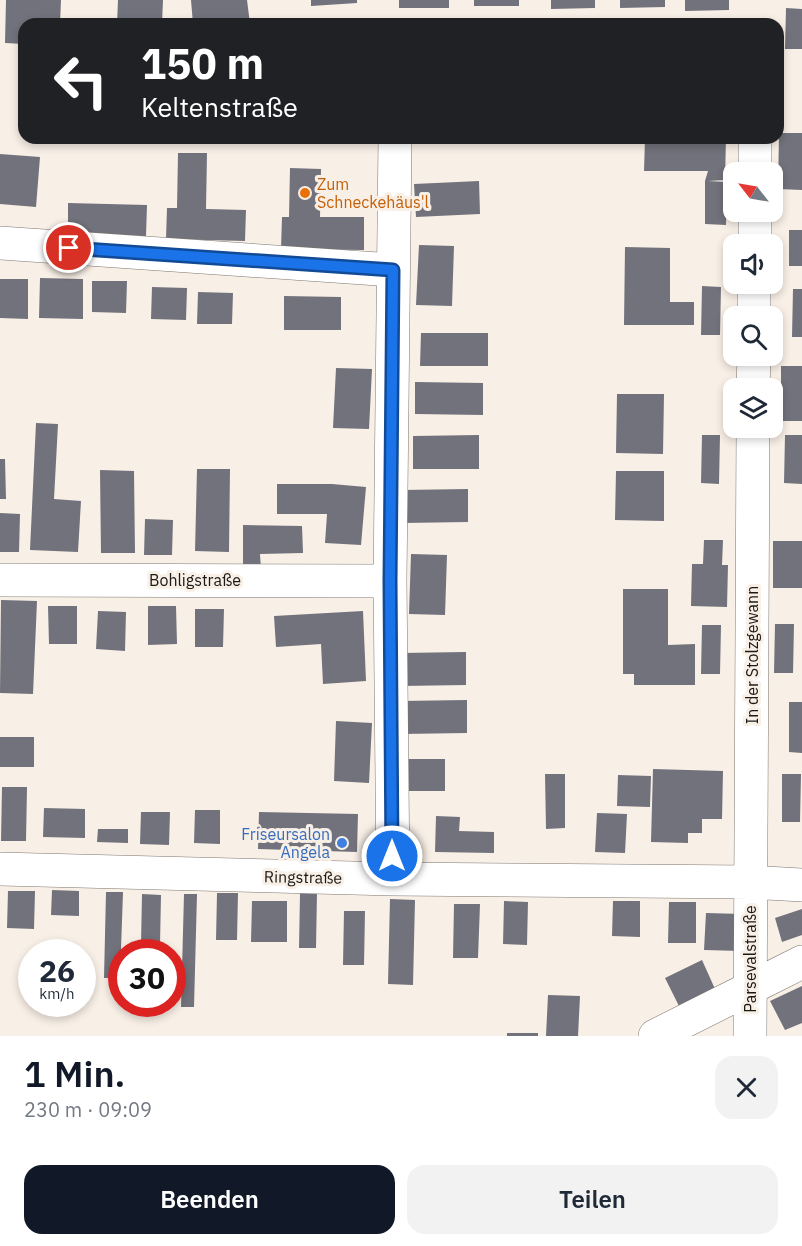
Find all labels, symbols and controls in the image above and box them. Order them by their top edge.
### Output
text: 150 m [141,36,264,91]
icon: left [42,42,120,120]
text: Keltenstraße [141,89,298,124]
north arrow [723,162,783,222]
map controls [723,162,783,438]
place label: Zum Schneckehäus'l [317,174,429,212]
marker: Zum Schneckehäus'l [298,186,312,200]
pin [43,222,94,273]
icon: arrive [52,231,85,264]
button: sound [723,234,783,294]
button: search [723,306,783,366]
button: layers [723,378,783,438]
street label: Bohligstraße [149,570,241,590]
street label: In der Stolzgewann [742,586,762,724]
place label: Friseursalon Angela [241,824,330,862]
position arrow [360,824,424,888]
marker: Friseursalon Angela [335,836,349,850]
street label: Ringstraße [264,866,343,888]
street label: Parsevalstraße [740,905,760,1013]
speed limit sign: 30 [108,939,186,1017]
text: 26 [39,951,75,990]
text: km/h [39,984,75,1003]
text: 1 Min. [24,1050,125,1097]
button: close [715,1056,778,1119]
text: 230 m · 09:09 [24,1096,152,1123]
button: Beenden [24,1165,395,1234]
button: Teilen [407,1165,778,1234]

